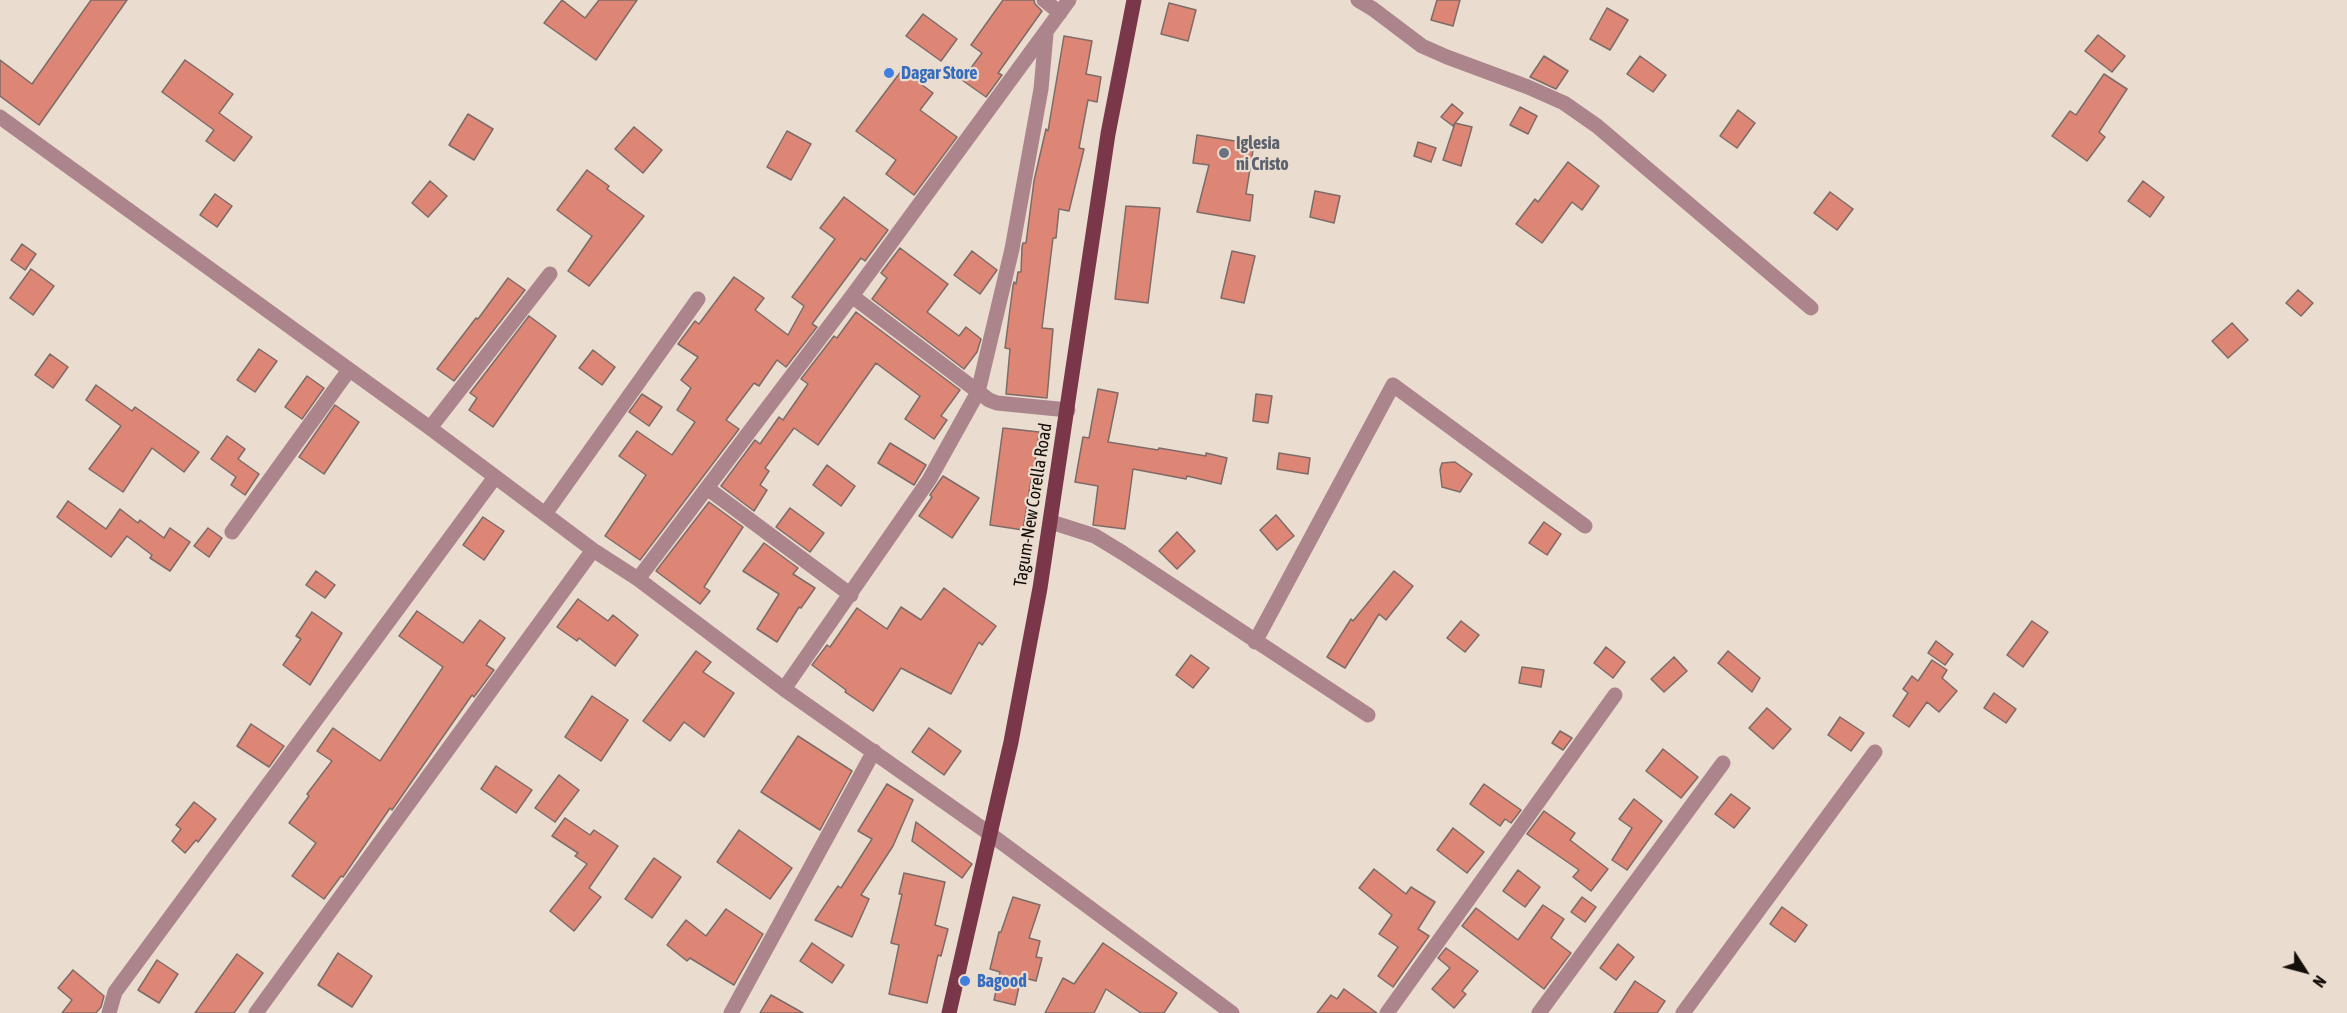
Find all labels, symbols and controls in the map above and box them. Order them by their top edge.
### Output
place label: Dagar Store [901,62,977,84]
marker: Dagar Store [882,66,896,80]
place label: Iglesia ni Cristo [1236,132,1289,174]
marker: Iglesia ni Cristo [1217,146,1231,160]
street label: Tagum-New Corella Road [1009,422,1057,588]
north arrow [2275,941,2335,1001]
place label: Bagood [977,970,1027,992]
text: N [2310,972,2330,991]
marker: Bagood [958,974,972,988]

